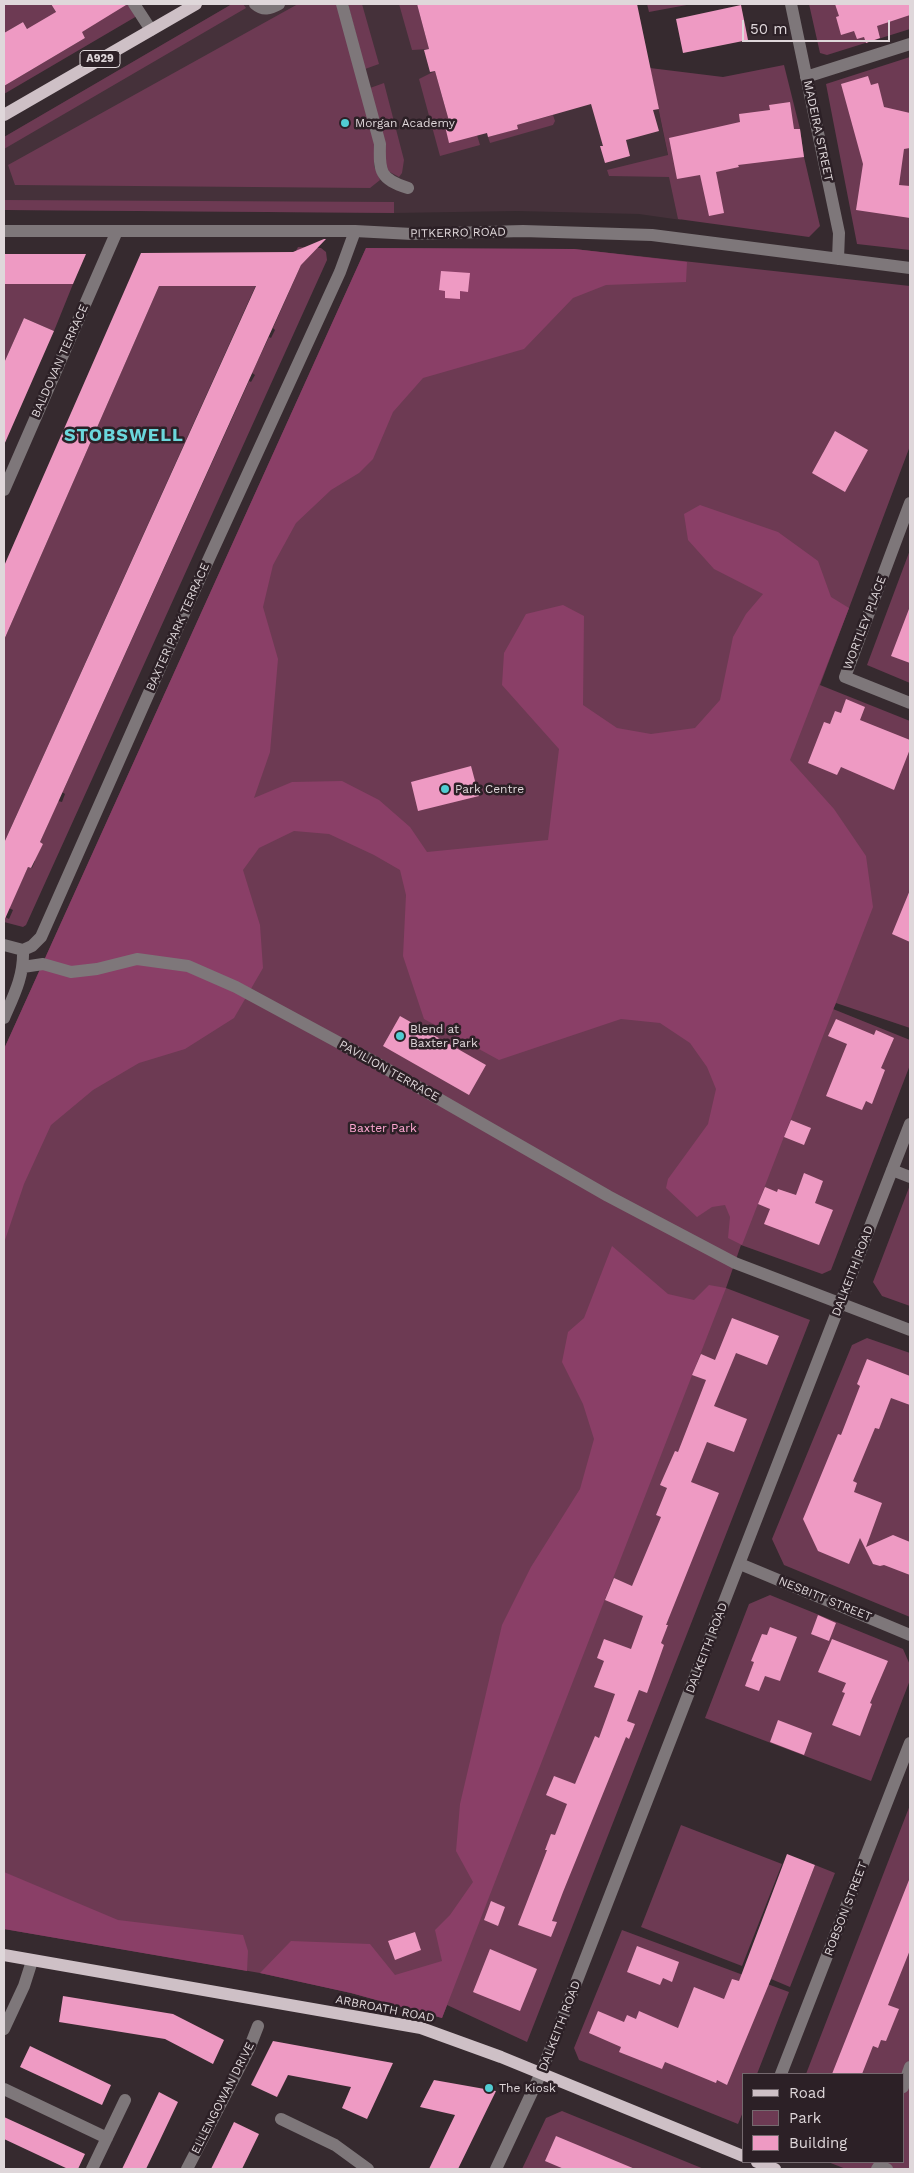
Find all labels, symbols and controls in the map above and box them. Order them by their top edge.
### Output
scale bar [744,10,892,42]
text: 50 m [750,20,787,38]
road number: A929 [80,51,120,68]
street label: MADEIRA STREET [800,79,836,183]
place label: Morgan Academy [355,116,455,130]
marker: Morgan Academy [339,117,351,129]
street label: PITKERRO ROAD [410,225,506,241]
street label: BALDOVAN TERRACE [29,302,91,420]
district label: STOBSWELL [63,425,185,447]
street label: BAXTER PARK TERRACE [143,561,213,693]
street label: WORTLEY PLACE [840,574,890,672]
place label: Park Centre [455,782,524,796]
marker: Park Centre [439,783,451,795]
place label: Blend at Baxter Park [410,1022,478,1050]
marker: Blend at Baxter Park [394,1030,406,1042]
street label: PAVILION TERRACE [336,1037,442,1105]
park label: Baxter Park [349,1121,417,1135]
street label: DALKEITH ROAD [829,1224,877,1318]
street label: NESBITT STREET [776,1574,874,1624]
street label: DALKEITH ROAD [683,1601,731,1695]
street label: ROBSON STREET [821,1860,871,1958]
street label: DALKEITH ROAD [536,1979,584,2073]
street label: ARBROATH ROAD [334,1992,436,2026]
street label: ELLENGOWAN DRIVE [189,2040,257,2156]
legend [742,2073,904,2163]
place label: The Kiosk [499,2081,556,2095]
marker: The Kiosk [483,2082,495,2094]
text: Road [789,2084,826,2102]
text: Park [789,2109,821,2127]
text: Building [789,2134,847,2152]

